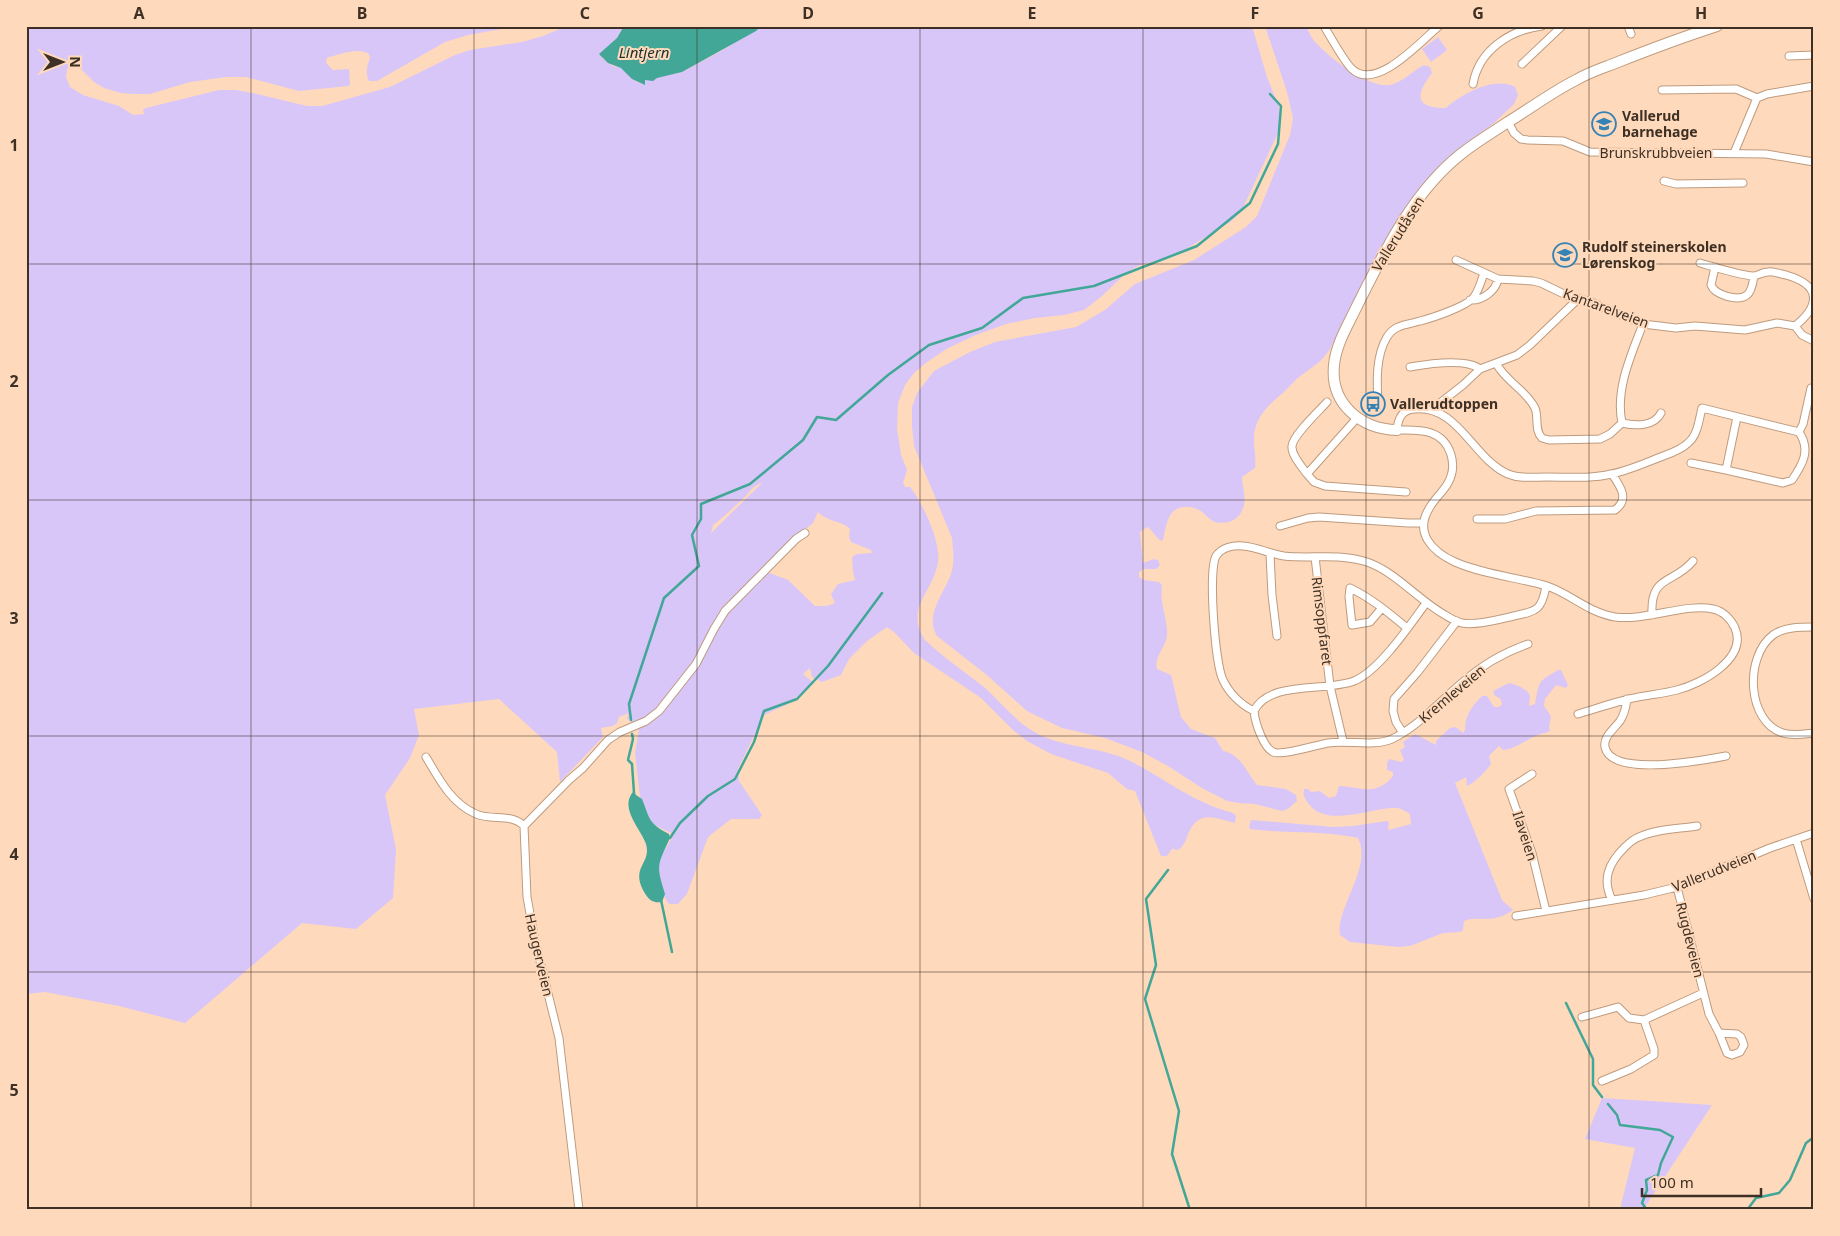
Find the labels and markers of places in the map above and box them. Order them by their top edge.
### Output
place label: Vallerud barnehage [1622,106,1698,141]
school or university icon: Vallerud barnehage [1591,111,1617,137]
place label: Rudolf steinerskolen Lørenskog [1582,237,1727,272]
school or university icon: Rudolf steinerskolen Lørenskog [1552,242,1578,268]
bus stop icon: Vallerudtoppen [1360,391,1386,417]
place label: Vallerudtoppen [1390,394,1498,413]

